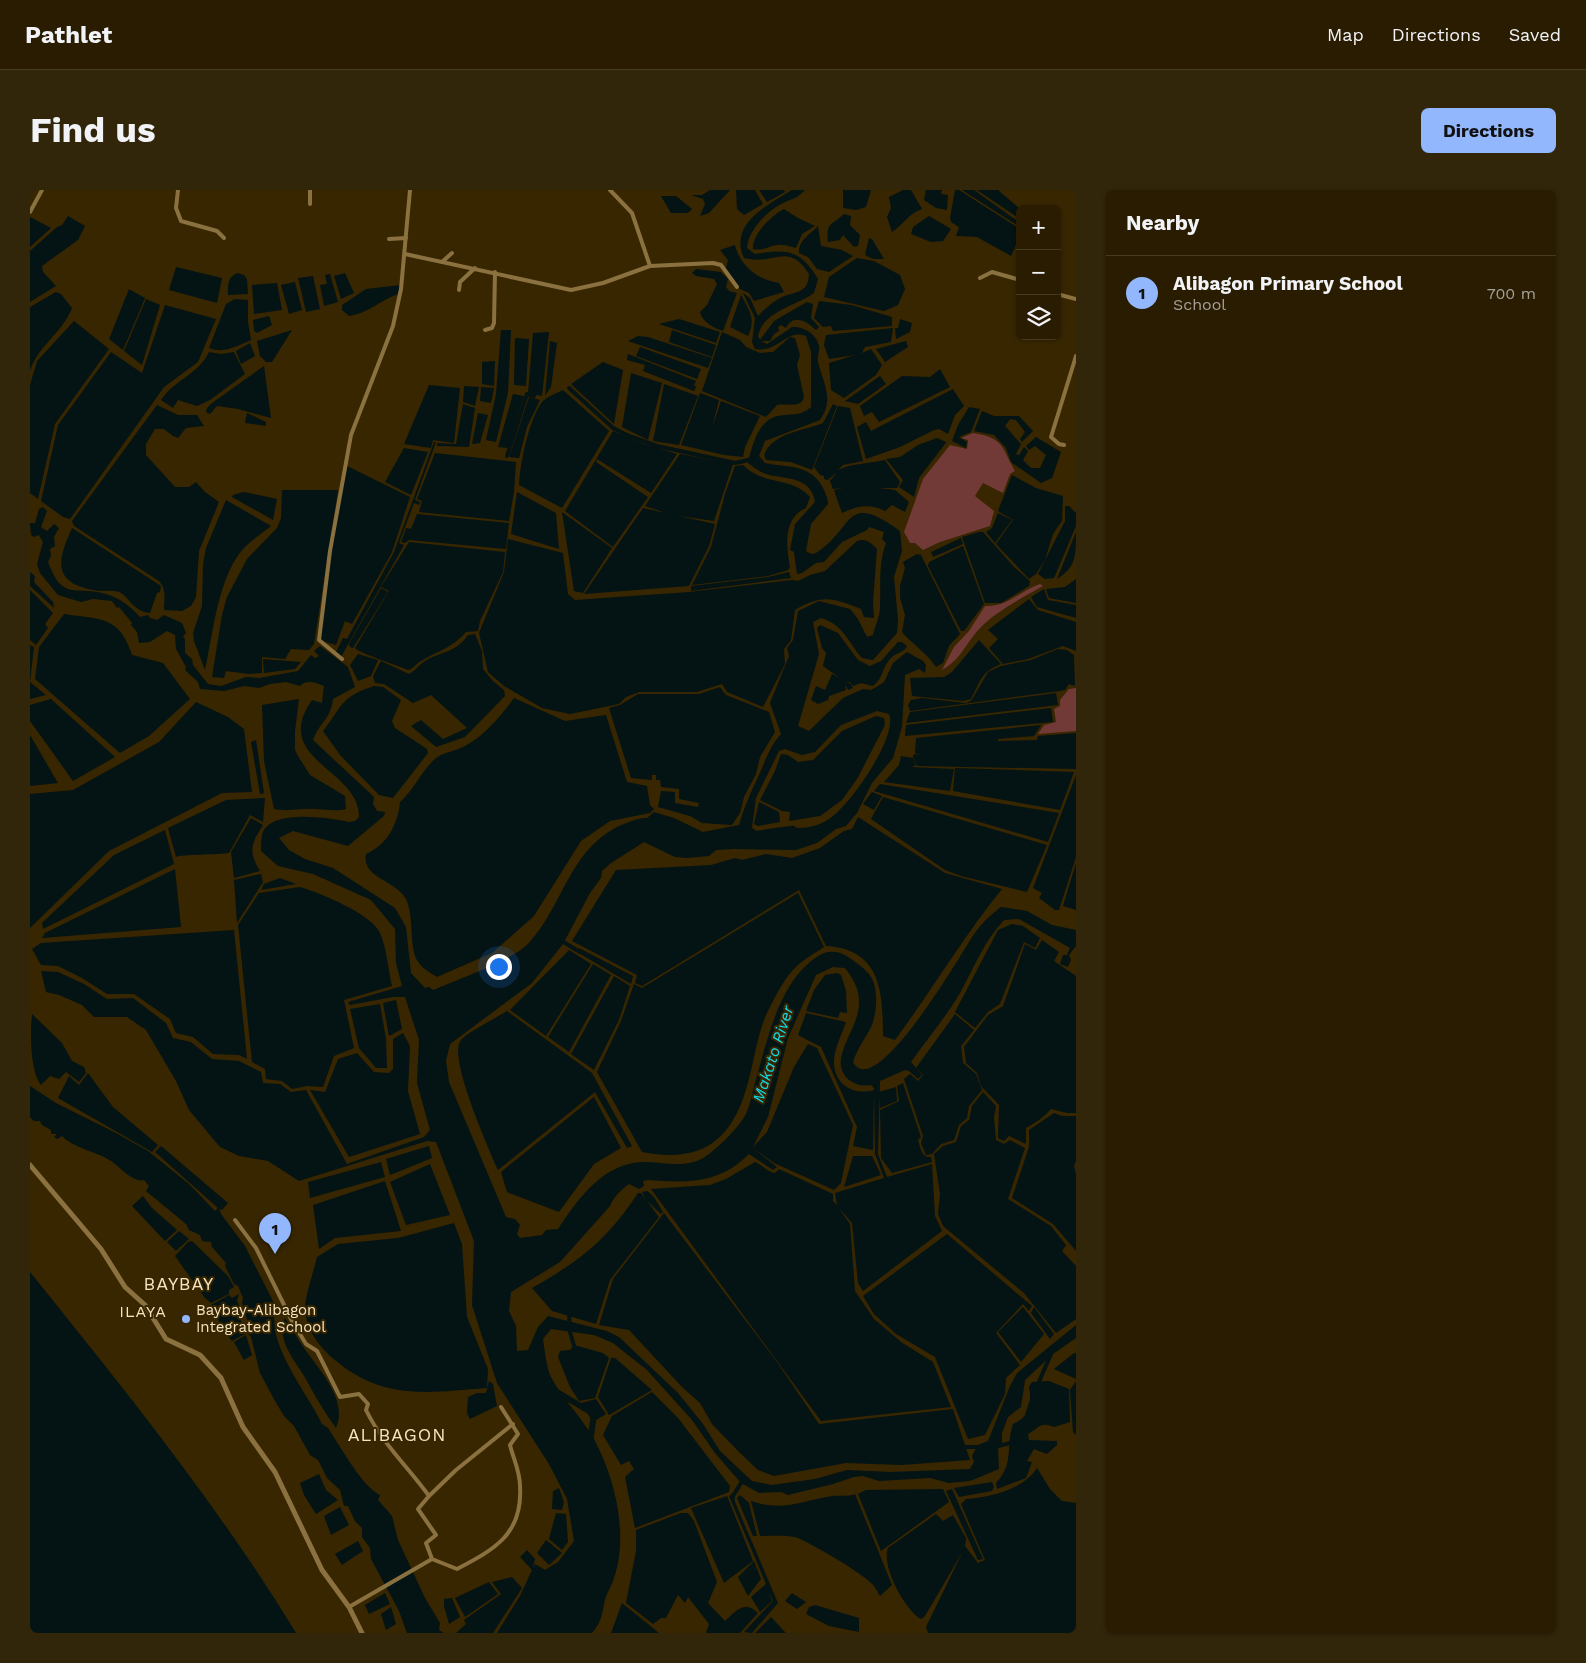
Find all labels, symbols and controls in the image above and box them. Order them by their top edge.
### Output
text: Pathlet [25,21,112,49]
text: Map [1327,24,1364,45]
text: Directions [1392,24,1481,45]
text: Saved [1509,24,1561,45]
button: Directions [1421,108,1556,153]
text: Find us [30,109,156,151]
map controls [1016,205,1061,340]
button: + [1016,205,1061,250]
text: Nearby [1126,210,1199,235]
button: − [1016,250,1061,295]
text: Alibagon Primary School [1173,272,1403,295]
text: 1 [1139,284,1145,303]
text: 700 m [1487,284,1536,303]
button: layers [1016,295,1061,340]
text: School [1173,295,1226,314]
your location [486,954,512,980]
water label: Makato River [748,1003,798,1105]
pin: 1 [259,1213,291,1254]
district label: BAYBAY [144,1273,214,1294]
place label: Baybay-Alibagon Integrated School [196,1301,326,1336]
district label: ILAYA [119,1302,167,1321]
marker: Baybay-Alibagon Integrated School [180,1313,192,1325]
district label: ALIBAGON [348,1424,446,1445]

